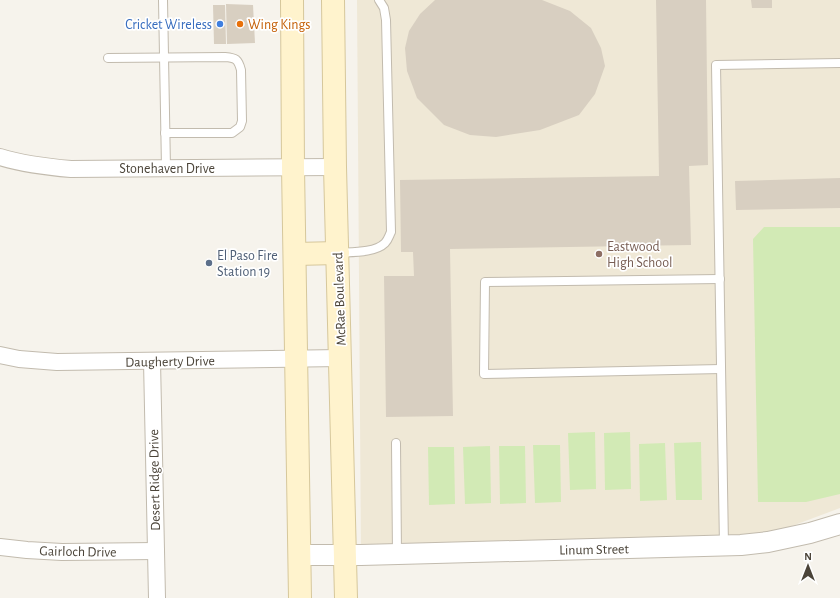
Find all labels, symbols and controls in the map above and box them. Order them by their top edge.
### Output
place label: Cricket Wireless [125,18,212,32]
place label: Wing Kings [248,18,311,32]
marker: Cricket Wireless [215,19,225,29]
marker: Wing Kings [235,19,245,29]
street label: Stonehaven Drive [119,162,215,176]
place label: Eastwood High School [607,240,673,270]
place label: El Paso Fire Station 19 [217,249,278,279]
marker: Eastwood High School [594,249,604,259]
street label: McRae Boulevard [331,252,349,346]
marker: El Paso Fire Station 19 [204,258,214,268]
street label: Daugherty Drive [125,354,215,370]
street label: Desert Ridge Drive [147,429,163,531]
street label: Linum Street [559,542,630,558]
street label: Gairloch Drive [39,544,117,560]
north arrow [788,546,828,586]
text: N [804,551,812,562]

